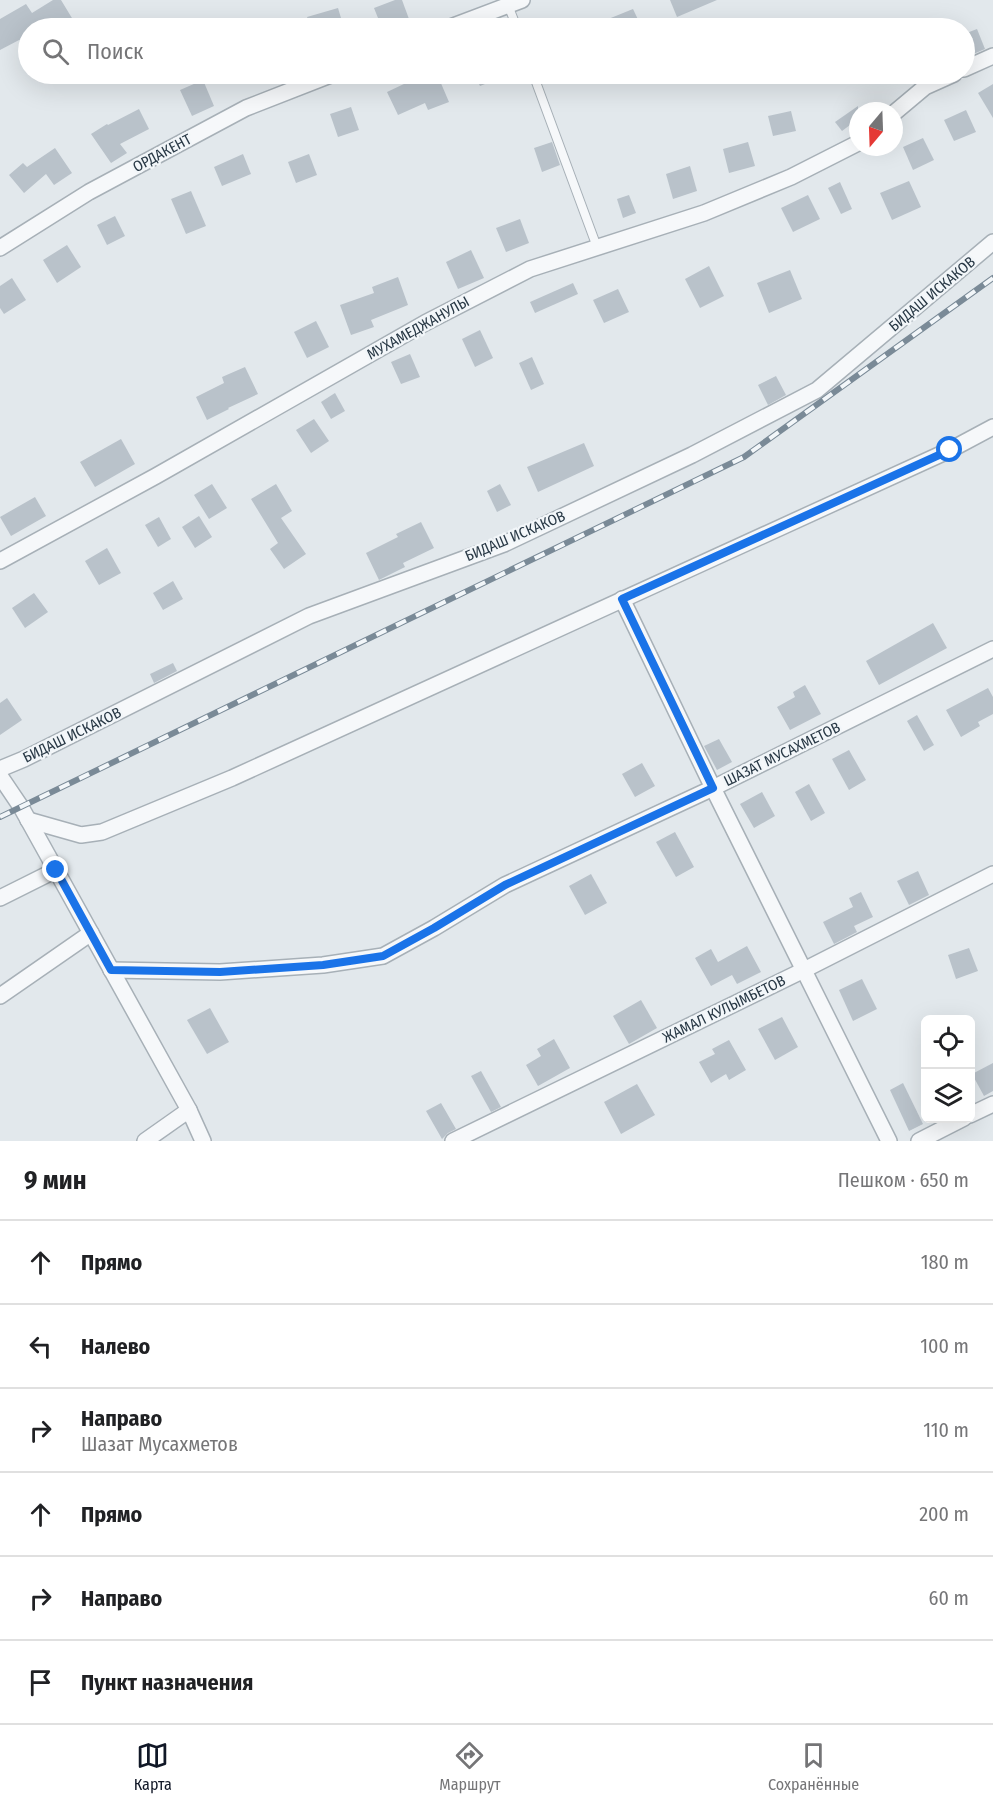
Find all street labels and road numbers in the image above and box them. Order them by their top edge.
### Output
street label: ОРДАКЕНТ [130,130,194,176]
street label: БИДАШ ИСКАКОВ [885,253,979,335]
street label: МУХАМЕДЖАНУЛЫ [364,292,472,364]
street label: БИДАШ ИСКАКОВ [462,507,568,565]
street label: БИДАШ ИСКАКОВ [20,703,124,767]
street label: ШАЗАТ МУСАХМЕТОВ [721,718,843,790]
street label: ЖАМАЛ КУЛЫМБЕТОВ [660,971,788,1047]

